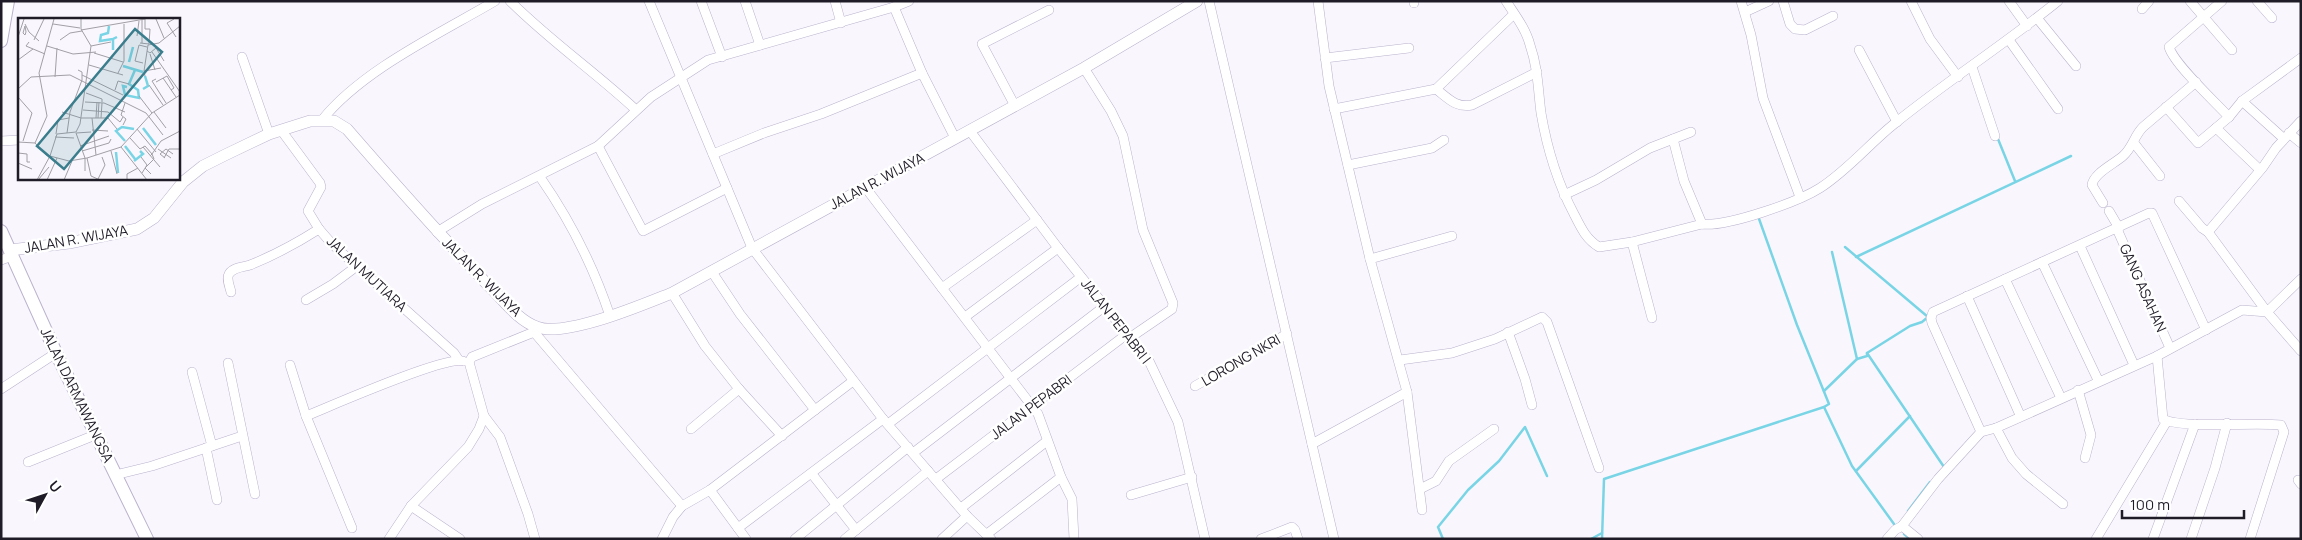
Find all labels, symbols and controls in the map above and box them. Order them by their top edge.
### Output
inset map [18,18,180,180]
street label: JALAN R. WIJAYA [826,147,928,214]
street label: JALAN R. WIJAYA [23,220,129,257]
street label: JALAN MUTIARA [323,231,412,316]
street label: JALAN R. WIJAYA [439,233,526,321]
street label: GANG ASAHAN [2115,241,2171,335]
street label: JALAN PEPABRI I [1077,274,1156,367]
street label: JALAN DARMAWANGSA [36,324,118,466]
street label: LORONG NKRI [1198,329,1284,390]
street label: JALAN PEPABRI [986,370,1075,443]
north arrow [20,470,70,520]
text: U [45,476,66,496]
scale bar [2122,488,2244,520]
text: 100 m [2130,494,2170,515]

